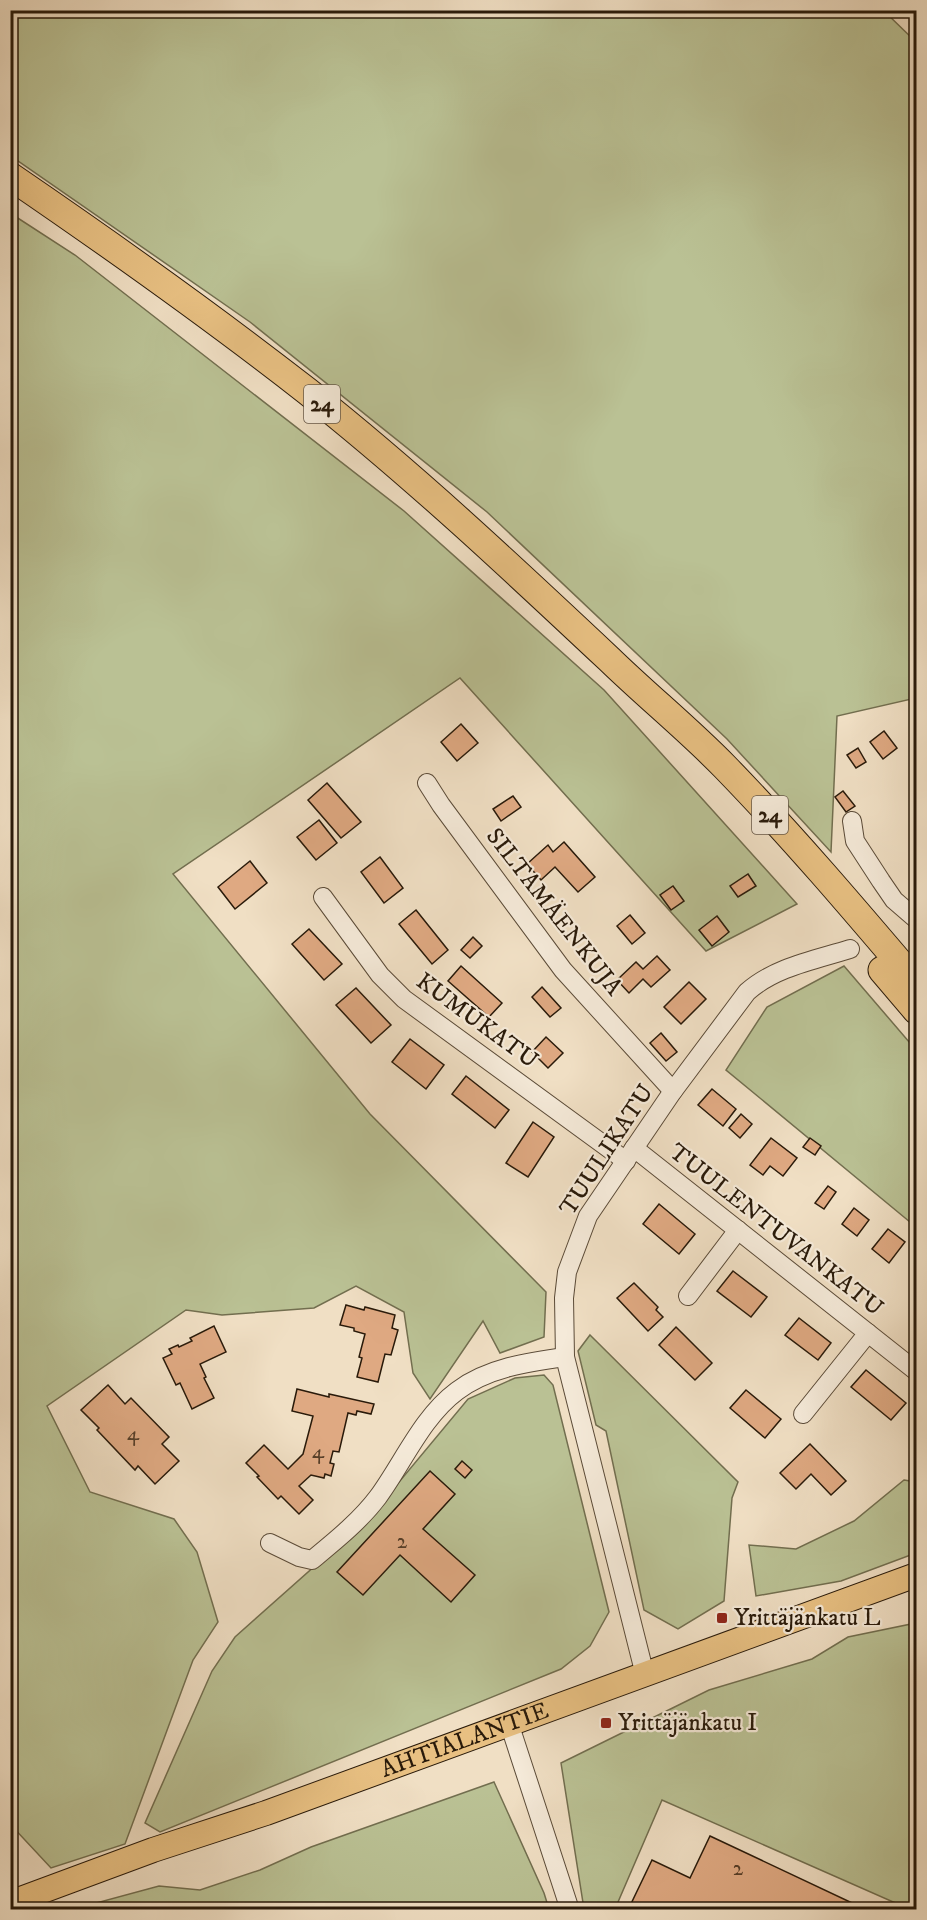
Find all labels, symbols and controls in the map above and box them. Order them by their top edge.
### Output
road number: 24 [304,385,340,423]
road number: 24 [752,796,788,834]
street label: SILTAMÄENKUJA [479,822,629,1002]
street label: KUMUKATU [410,967,544,1075]
street label: TUULIKATU [553,1079,661,1221]
street label: TUULENTUVANKATU [663,1137,889,1323]
house number: 4 [127,1421,140,1447]
house number: 4 [312,1439,325,1465]
house number: 2 [397,1529,408,1555]
place label: Yrittäjänkatu L [734,1603,880,1633]
marker: Yrittäjänkatu L [715,1611,729,1625]
street label: AHTIALANTIE [377,1696,553,1785]
place label: Yrittäjänkatu I [618,1708,757,1738]
marker: Yrittäjänkatu I [599,1716,613,1730]
house number: 2 [733,1856,744,1882]

